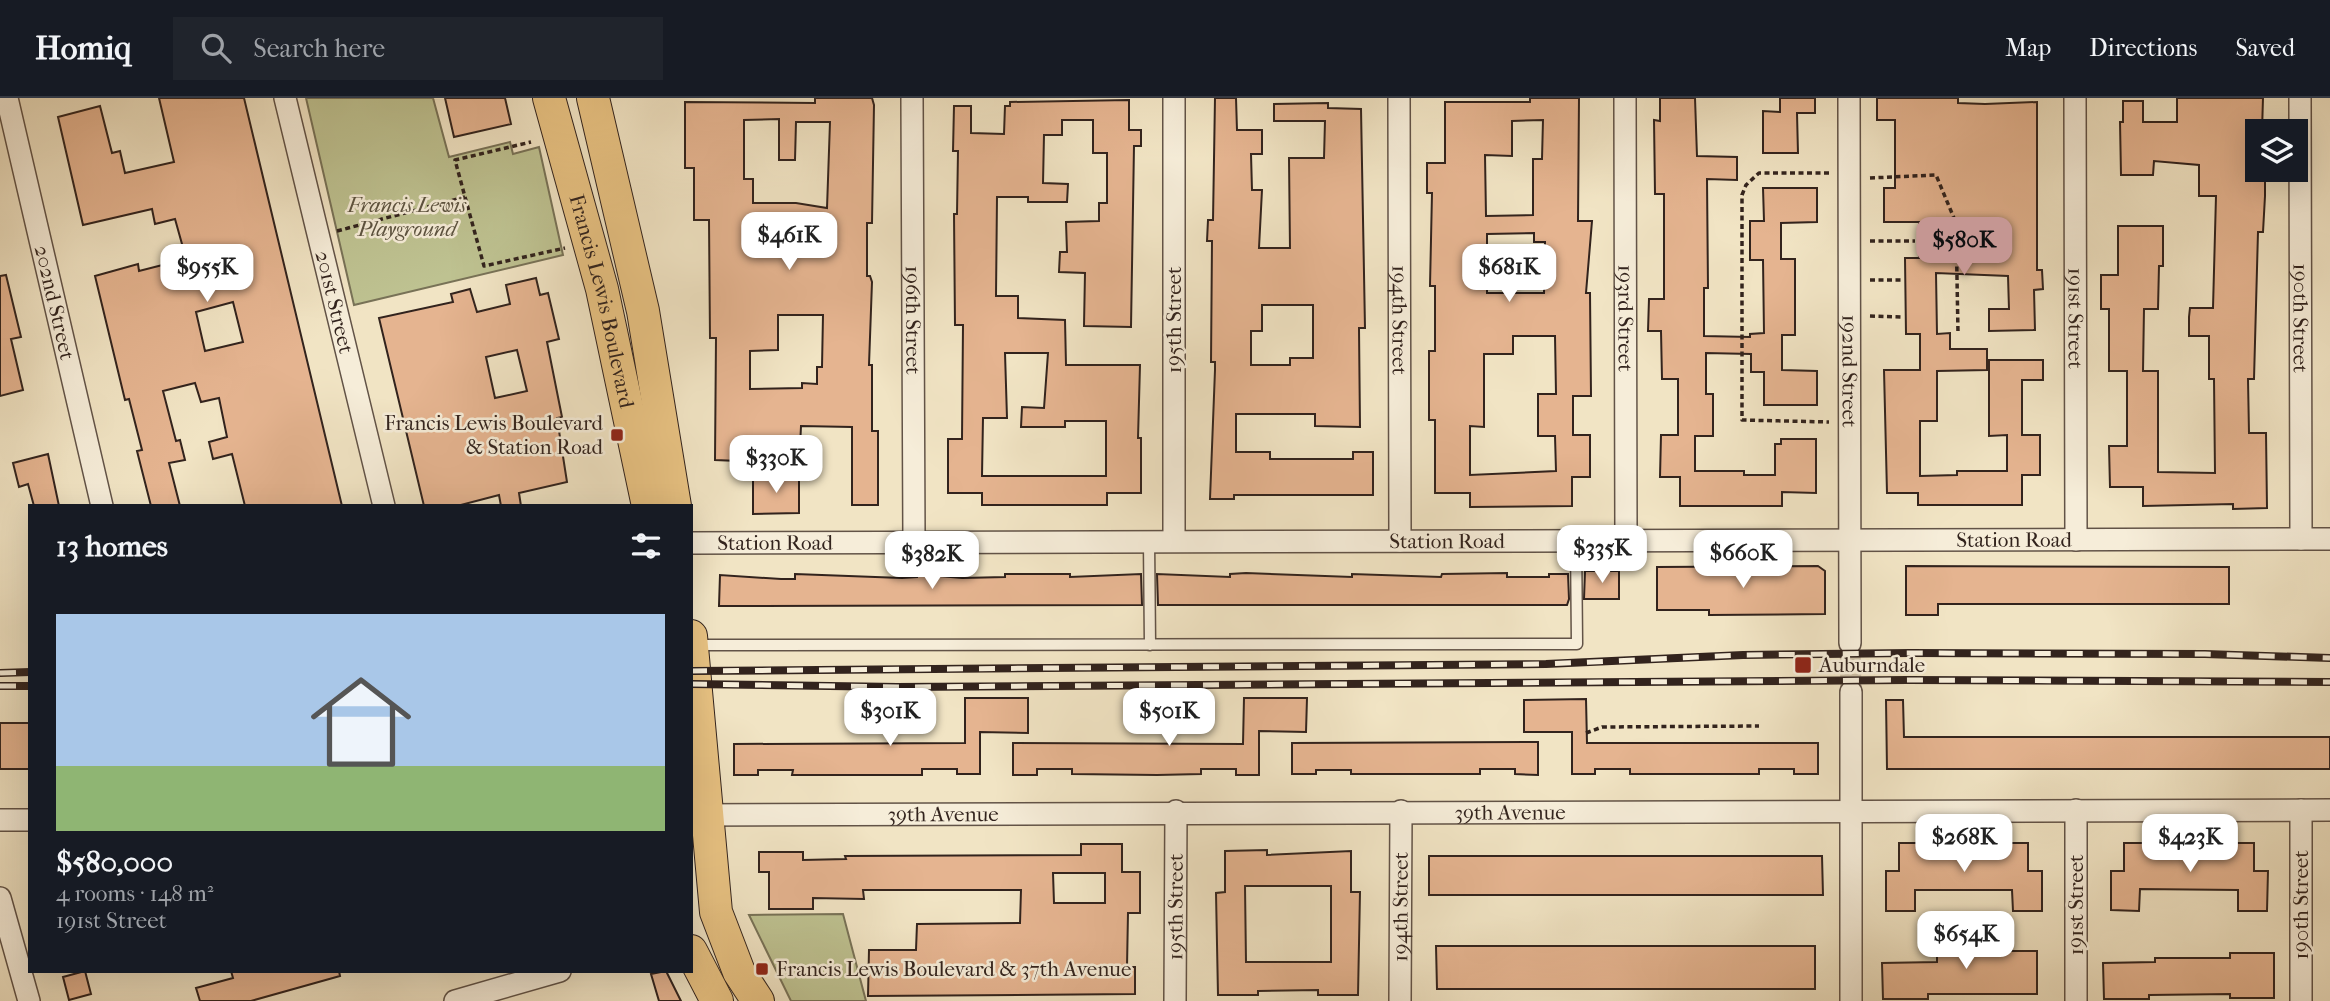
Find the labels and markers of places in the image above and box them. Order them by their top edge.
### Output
pin: $461K [740,212,838,272]
pin: $580K [1915,218,2013,277]
pin: $955K [158,244,256,304]
pin: $681K [1460,244,1558,304]
place label: Francis Lewis Boulevard & Station Road [384,411,604,459]
marker: Francis Lewis Boulevard & Station Road [609,427,625,443]
pin: $330K [727,436,825,495]
pin: $335K [1553,526,1651,585]
pin: $660K [1694,531,1792,590]
pin: $382K [883,532,981,591]
place label: Auburndale [1818,653,1925,677]
marker: Auburndale [1793,655,1813,675]
pin: $301K [841,688,939,748]
pin: $501K [1120,688,1218,748]
pin: $268K [1915,814,2013,874]
pin: $423K [2141,814,2239,874]
pin: $654K [1917,912,2015,971]
place label: Francis Lewis Boulevard & 37th Avenue [776,957,1131,981]
marker: Francis Lewis Boulevard & 37th Avenue [754,961,770,977]

